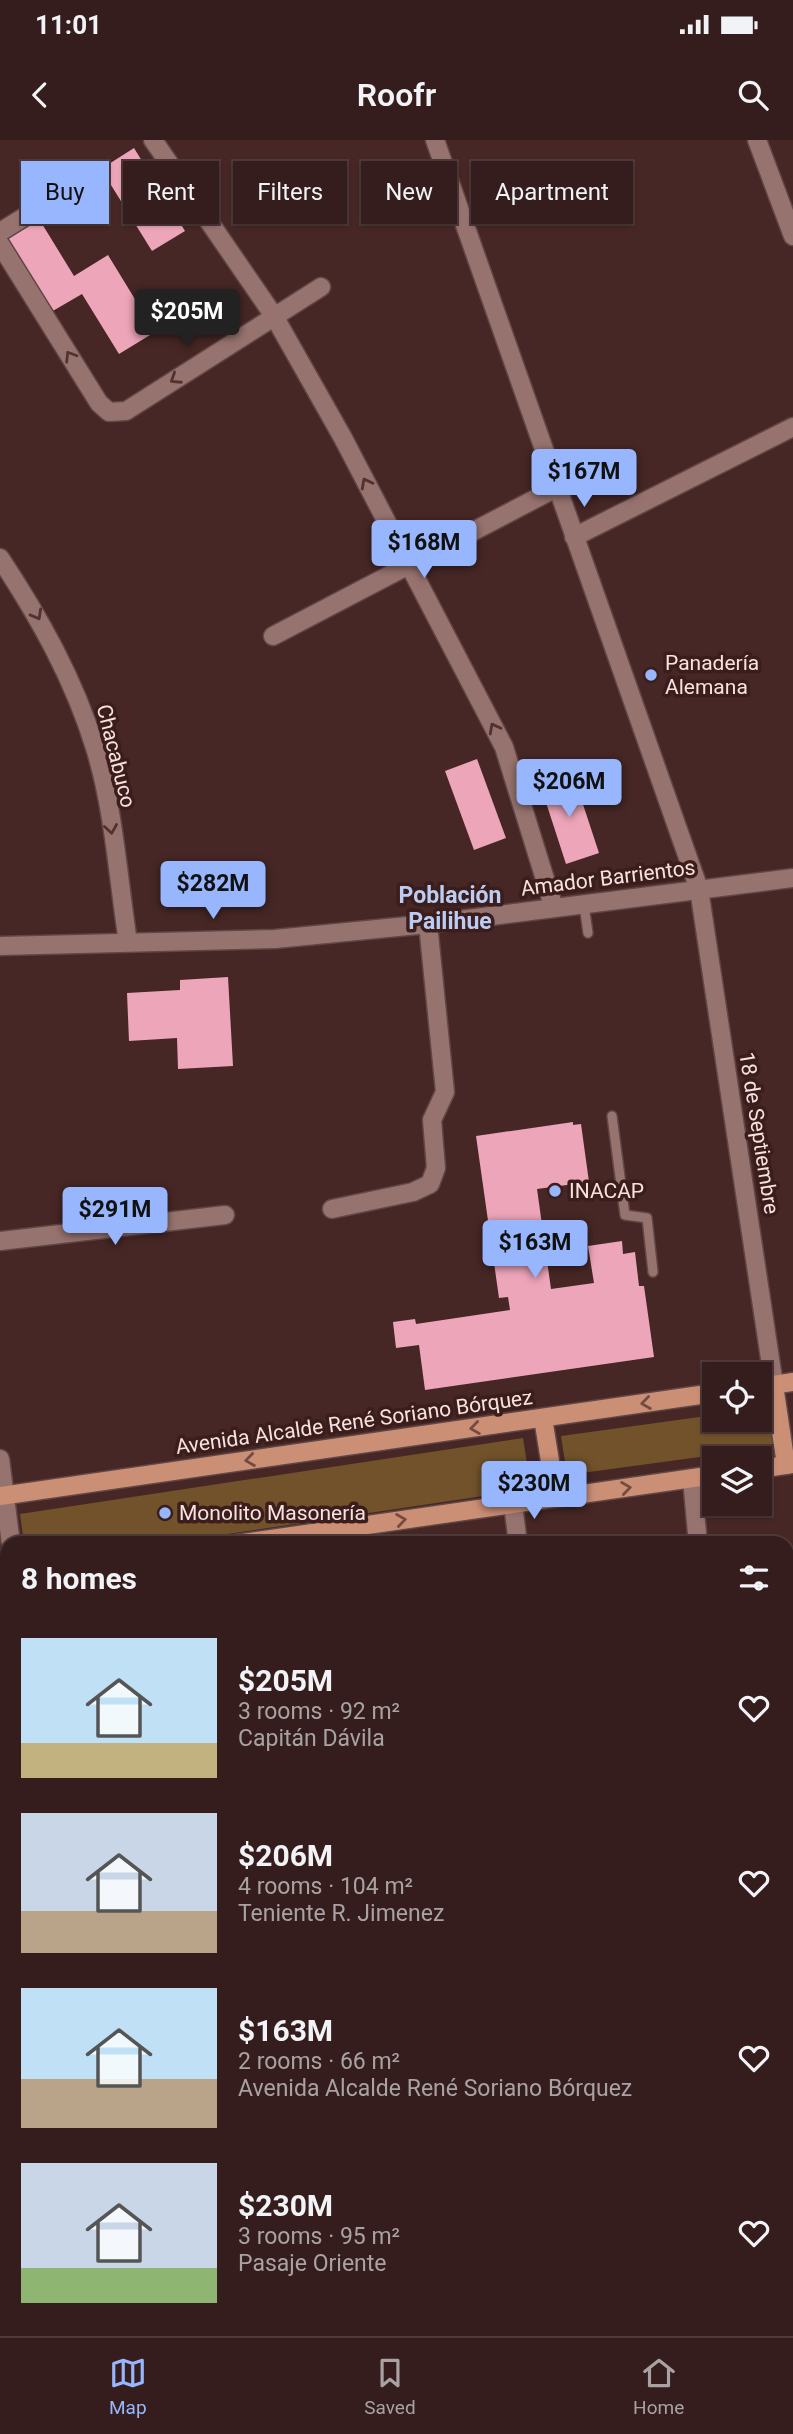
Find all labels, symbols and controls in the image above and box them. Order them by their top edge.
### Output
text: 11:01 [35,10,102,40]
icon: back [21,76,59,114]
text: Roofr [357,76,436,114]
icon: search [734,76,772,114]
chip: Buy [21,161,109,224]
chip: Rent [123,161,219,224]
chip: Filters [233,161,347,224]
chip: New [361,161,457,224]
chip: Apartment [471,161,633,224]
pin: $205M [138,290,236,349]
text: $205M [151,298,223,325]
one-way arrow [65,351,78,364]
one-way arrow [170,371,183,384]
pin: $167M [535,450,633,509]
text: $167M [548,458,620,485]
one-way arrow [361,478,374,490]
pin: $168M [375,520,473,580]
text: $168M [388,529,460,556]
one-way arrow [28,608,42,621]
place label: Panadería Alemana [665,651,759,699]
marker: Panadería Alemana [643,667,659,683]
street label: Chacabuco [92,702,140,810]
one-way arrow [489,723,502,735]
pin: $206M [520,760,618,819]
text: $206M [533,768,605,795]
one-way arrow [103,823,118,834]
street label: Amador Barrientos [519,855,697,901]
pin: $282M [164,862,262,921]
text: $282M [177,870,249,897]
district label: Población Pailihue [399,882,501,935]
street label: 18 de Septiembre [734,1050,784,1216]
place label: INACAP [569,1179,644,1203]
marker: INACAP [547,1183,563,1199]
pin: $291M [66,1188,164,1247]
text: $291M [79,1196,151,1223]
pin: $163M [486,1220,584,1280]
text: $163M [499,1229,571,1256]
map controls [702,1362,772,1516]
button: locate [702,1362,772,1432]
street label: Avenida Alcalde René Soriano Bórquez [174,1385,534,1459]
one-way arrow [641,1395,652,1410]
one-way arrow [469,1420,481,1435]
button: layers [702,1446,772,1516]
one-way arrow [244,1452,256,1467]
pin: $230M [485,1462,583,1521]
text: $230M [498,1470,570,1497]
one-way arrow [620,1481,632,1496]
place label: Monolito Masonería [179,1501,366,1525]
marker: Monolito Masonería [157,1505,173,1521]
one-way arrow [395,1512,407,1527]
icon: filters [735,1559,773,1597]
text: 8 homes [21,1561,137,1596]
text: $205M [238,1663,333,1698]
icon: home [77,1666,161,1750]
icon: heart [735,1689,773,1727]
text: 3 rooms · 92 m² [238,1698,400,1725]
text: Capitán Dávila [238,1725,385,1752]
text: $206M [238,1838,333,1873]
icon: home [77,1841,161,1925]
icon: heart [735,1864,773,1902]
text: 4 rooms · 104 m² [238,1873,413,1900]
text: Teniente R. Jimenez [238,1900,444,1927]
text: $163M [238,2013,333,2048]
icon: home [77,2016,161,2100]
icon: heart [735,2039,773,2077]
text: 2 rooms · 66 m² [238,2048,400,2075]
text: Avenida Alcalde René Soriano Bórquez [238,2075,632,2102]
text: $230M [238,2188,333,2223]
icon: home [77,2191,161,2275]
icon: heart [735,2214,773,2252]
text: 3 rooms · 95 m² [238,2223,400,2250]
text: Pasaje Oriente [238,2250,387,2277]
tab: Map [109,2354,147,2419]
tab: Saved [364,2354,416,2419]
tab: Home [633,2354,684,2419]

